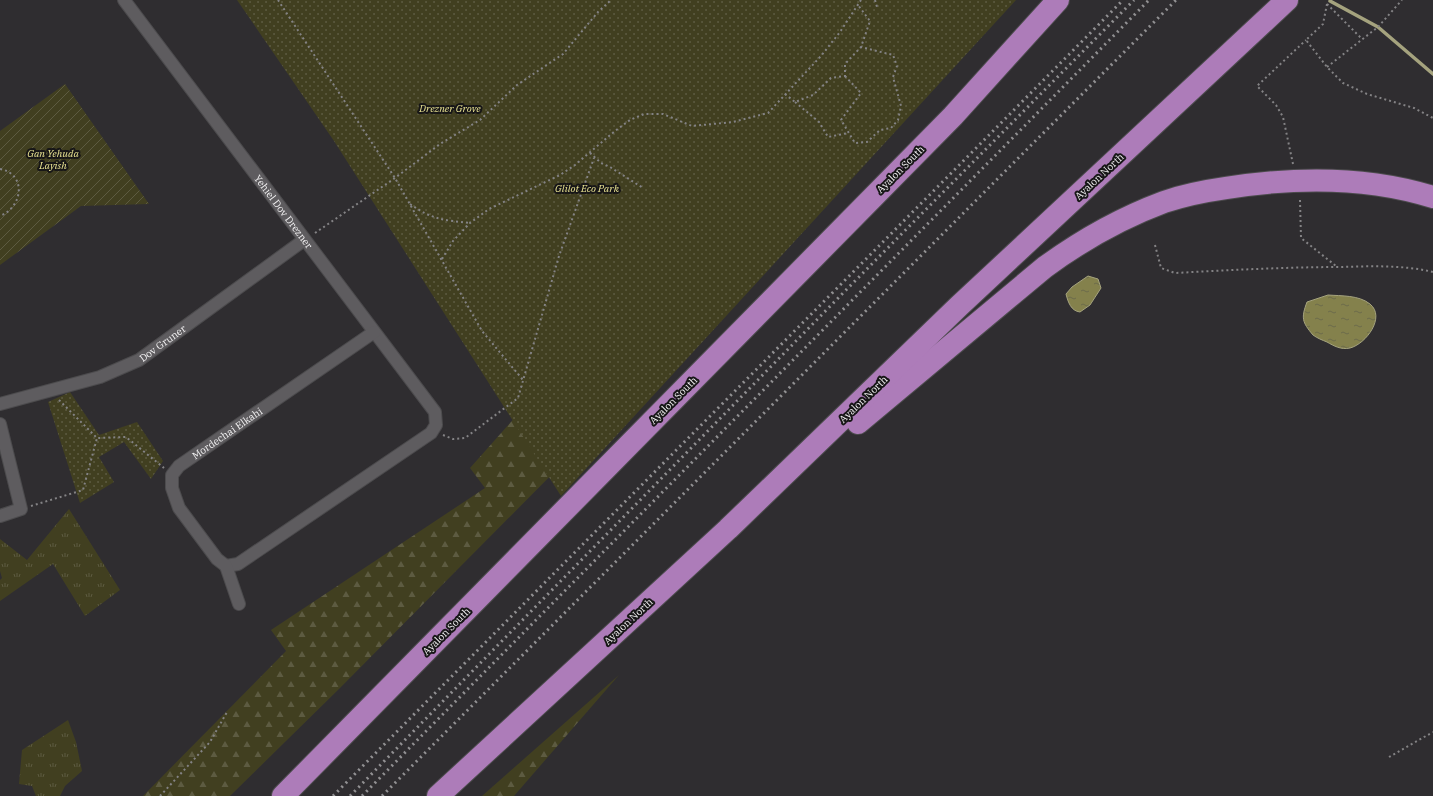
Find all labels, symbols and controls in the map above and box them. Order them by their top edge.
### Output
park label: Drezner Grove [418,102,481,115]
street label: Ayalon South [874,143,927,196]
park label: Gan Yehuda Layish [27,147,79,172]
street label: Ayalon North [1072,150,1127,202]
street label: Yehiel Dov Drezner [251,172,316,252]
park label: Glilot Eco Park [555,182,620,195]
street label: Dov Gruner [137,322,189,365]
street label: Ayalon North [836,373,890,426]
street label: Ayalon South [647,374,700,427]
street label: Mordechai Elkahi [189,405,265,462]
street label: Ayalon North [601,595,656,647]
street label: Ayalon South [420,605,473,658]

